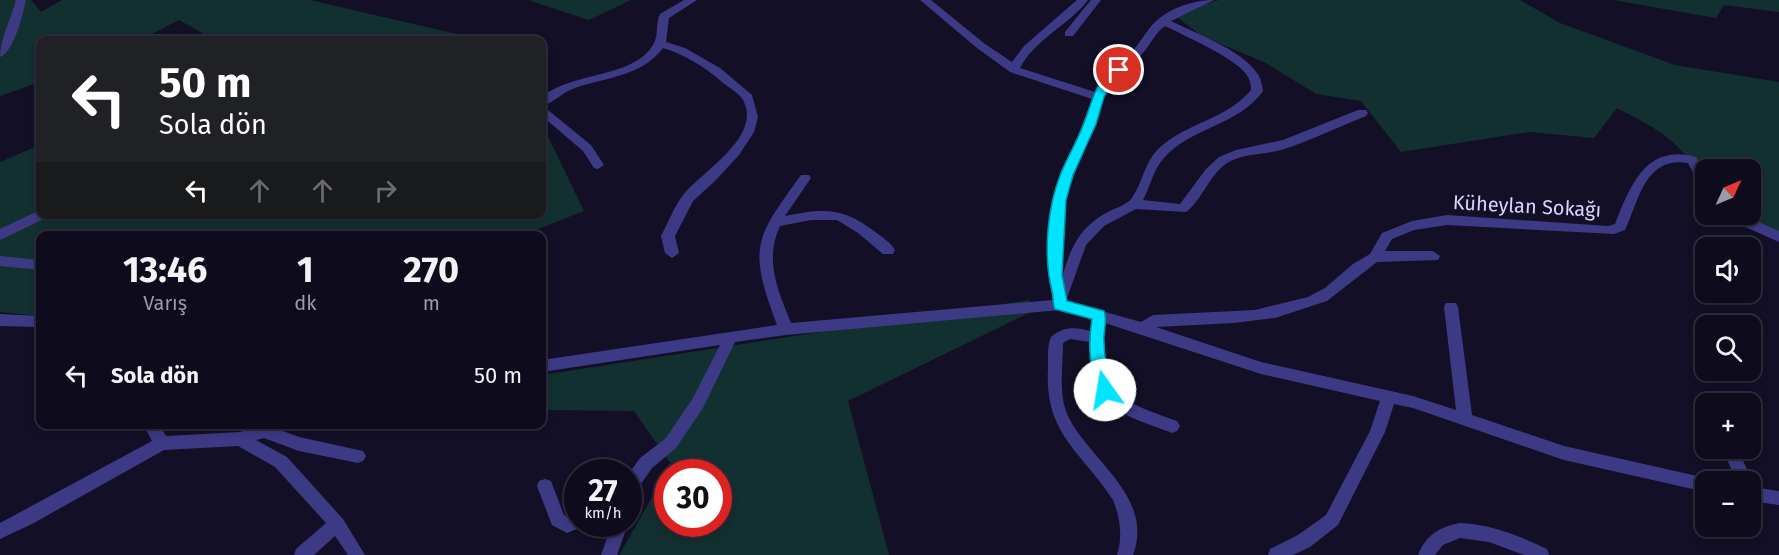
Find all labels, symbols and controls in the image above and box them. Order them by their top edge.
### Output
pin [1093,44,1144,95]
icon: arrive [1102,53,1135,86]
text: 50 m [159,58,252,108]
icon: left [60,60,138,138]
text: Sola dön [159,109,267,141]
north arrow [1695,159,1761,225]
map controls [1695,159,1761,537]
icon: left [180,174,213,207]
icon: ahead [243,174,276,207]
icon: ahead [306,174,339,207]
icon: right [369,174,402,207]
street label: Küheylan Sokağı [1452,190,1602,222]
button: sound [1695,237,1761,303]
text: 13:46 [123,248,207,292]
text: 1 [297,248,314,292]
text: 270 [403,248,459,292]
text: Varış [143,291,187,315]
text: dk [294,291,316,315]
text: m [423,291,440,315]
button: search [1695,315,1761,381]
position arrow [1073,358,1137,422]
icon: left [60,359,93,392]
text: Sola dön [111,362,199,389]
text: 50 m [474,362,522,389]
button: + [1695,393,1761,459]
speed limit sign: 30 [654,459,732,537]
button: − [1695,471,1761,537]
text: 27 [588,473,618,509]
text: km/h [584,504,622,522]

